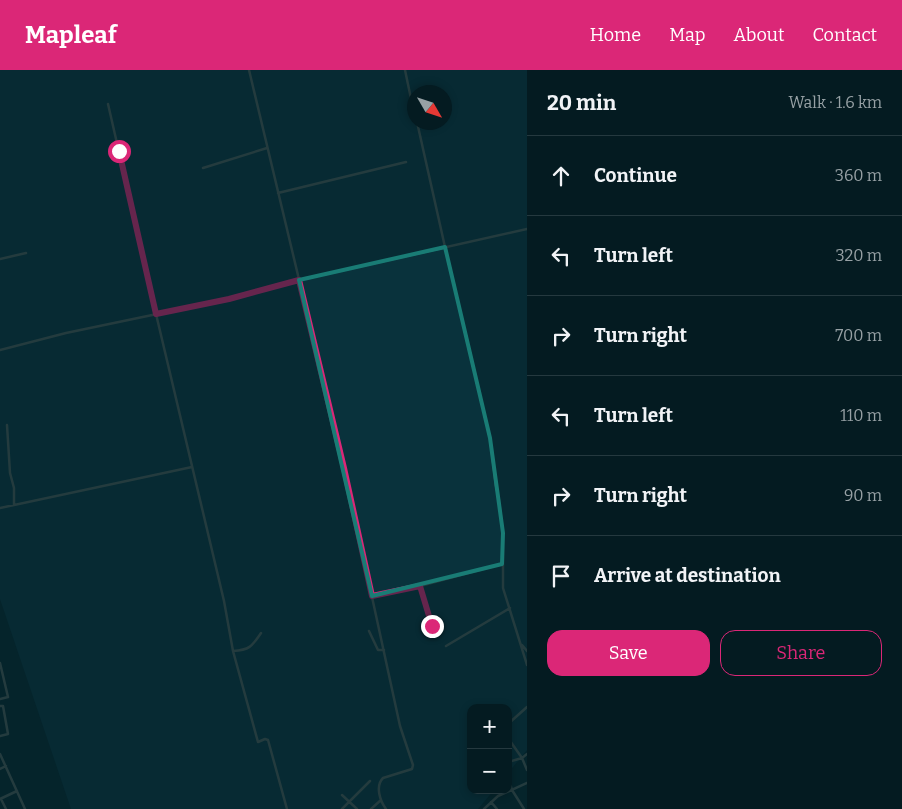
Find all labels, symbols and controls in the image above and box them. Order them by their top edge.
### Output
text: Mapleaf [25,21,117,49]
text: Home [590,24,641,46]
text: Map [669,24,705,46]
text: About [733,24,784,46]
text: Contact [812,24,877,46]
north arrow [407,85,452,130]
text: 20 min [547,90,616,116]
text: Walk · 1.6 km [789,93,882,112]
route start [108,140,131,163]
icon: ahead [547,162,575,190]
text: Continue [594,164,677,187]
text: 360 m [835,166,882,185]
icon: left [547,242,575,270]
text: Turn left [594,244,673,267]
text: 320 m [835,246,882,265]
icon: right [547,322,575,350]
text: Turn right [594,324,687,347]
text: 700 m [835,326,882,345]
icon: left [547,402,575,430]
text: Turn left [594,404,673,427]
text: 110 m [840,406,882,425]
icon: right [547,482,575,510]
text: Turn right [594,484,687,507]
text: 90 m [844,486,882,505]
icon: arrive [547,562,575,590]
text: Arrive at destination [594,564,781,587]
route end [421,615,444,638]
button: Save [547,630,710,676]
button: Share [720,630,882,676]
map controls [467,704,512,794]
button: + [467,704,512,749]
button: − [467,749,512,794]

